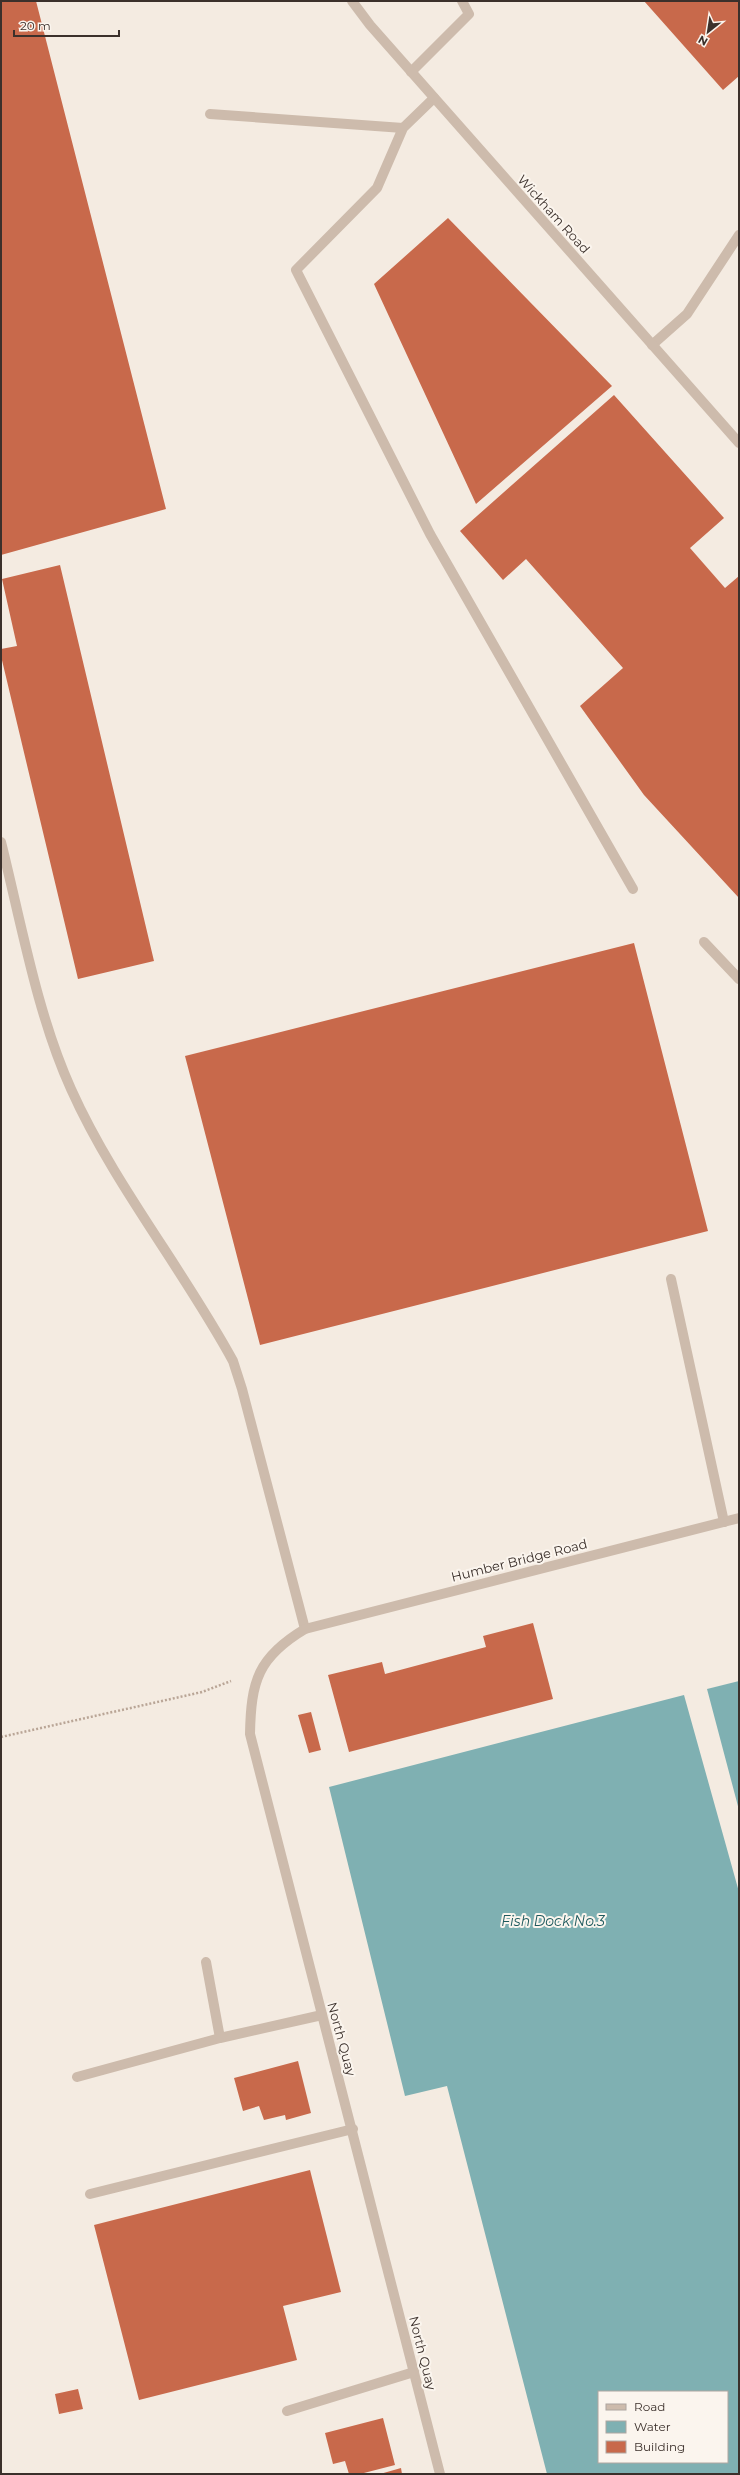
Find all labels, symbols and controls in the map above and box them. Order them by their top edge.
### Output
scale bar [14,12,119,38]
north arrow [688,12,728,52]
text: 20 m [20,18,51,33]
text: N [696,32,710,49]
street label: Wickham Road [514,171,594,257]
street label: Humber Bridge Road [449,1535,589,1585]
water label: Fish Dock No.3 [501,1912,606,1930]
street label: North Quay [324,2000,360,2079]
street label: North Quay [406,2314,440,2393]
legend [598,2391,728,2463]
text: Road [634,2399,665,2414]
text: Water [634,2419,671,2434]
text: Building [634,2439,685,2454]

